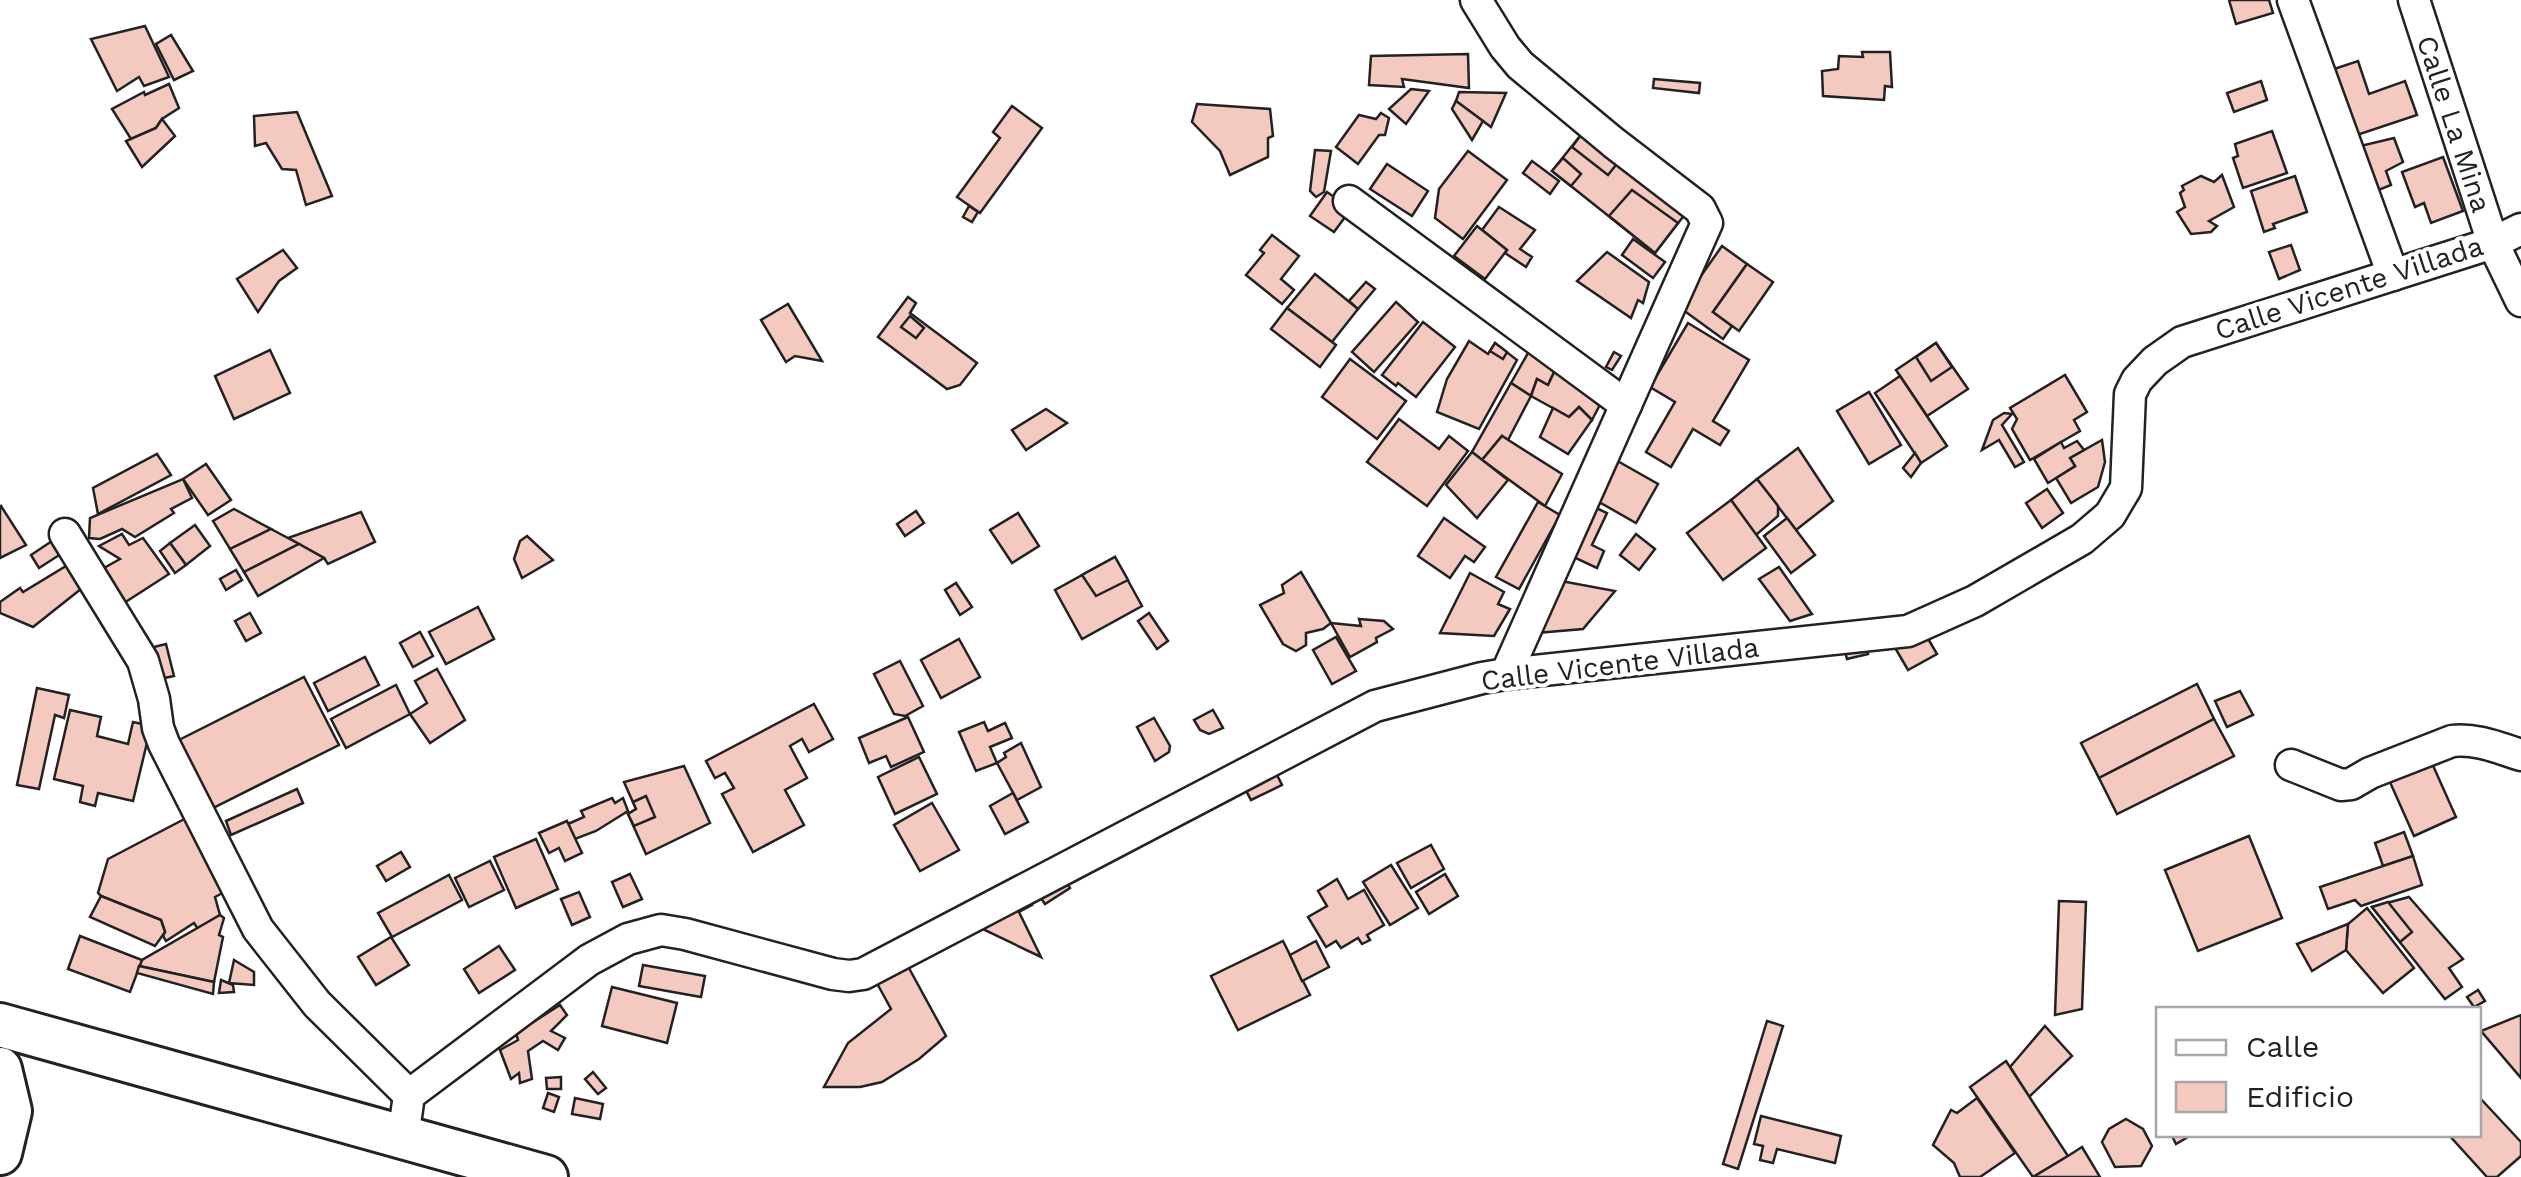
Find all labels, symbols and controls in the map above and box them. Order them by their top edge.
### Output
street label: Calle La Mina [2410,31,2498,217]
street label: Calle Vicente Villada [2211,229,2487,347]
street label: Calle Vicente Villada [1479,631,1761,697]
legend [2156,1007,2481,1137]
text: Calle [2246,1029,2319,1064]
text: Edificio [2246,1079,2354,1114]

